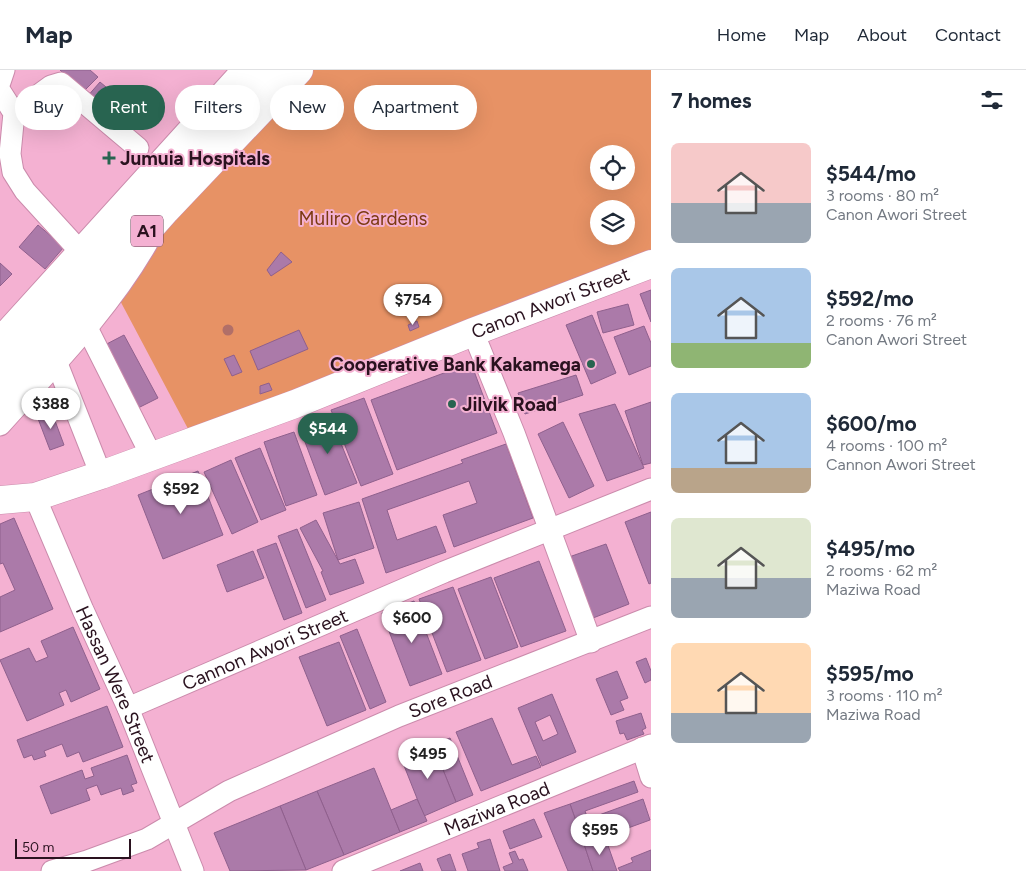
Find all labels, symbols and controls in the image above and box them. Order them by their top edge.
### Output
text: Map [25,20,73,49]
text: Home [717,24,766,46]
text: Map [794,24,829,46]
text: About [857,24,907,46]
text: Contact [935,24,1001,46]
chip: Buy [15,85,82,130]
chip: Rent [92,85,165,130]
chip: Filters [175,85,260,130]
chip: New [270,85,344,130]
chip: Apartment [354,85,477,130]
icon: filters [978,86,1006,114]
text: 7 homes [671,88,752,113]
map controls [590,145,635,245]
button: locate [590,145,635,190]
place label: Jumuia Hospitals [120,147,270,170]
marker: Jumuia Hospitals [102,151,116,165]
text: $544/mo [826,161,916,186]
icon: home [711,163,771,223]
text: 3 rooms · 80 m² [826,186,939,205]
button: layers [590,200,635,245]
text: Canon Awori Street [826,205,967,224]
park label: Muliro Gardens [299,207,428,230]
road number: A1 [131,216,163,247]
street label: Canon Awori Street [468,262,633,343]
pin: $754 [383,284,443,326]
text: $592/mo [826,286,914,311]
icon: home [711,288,771,348]
text: $754 [394,290,432,309]
text: 2 rooms · 76 m² [826,311,937,330]
text: Canon Awori Street [826,330,967,349]
place label: Cooperative Bank Kakamega [330,353,581,376]
marker: Cooperative Bank Kakamega [585,358,597,370]
pin: $388 [21,388,81,430]
place label: Jilvik Road [462,393,557,416]
text: $388 [32,394,70,413]
marker: Jilvik Road [446,398,458,410]
text: $600/mo [826,411,917,436]
pin: $544 [298,412,358,455]
icon: home [711,413,771,473]
text: $544 [309,419,347,438]
text: 4 rooms · 100 m² [826,436,947,455]
text: Cannon Awori Street [826,455,976,474]
pin: $592 [151,472,211,515]
text: $592 [163,479,199,498]
text: $495/mo [826,536,915,561]
icon: home [711,538,771,598]
text: 2 rooms · 62 m² [826,561,937,580]
text: Maziwa Road [826,580,921,599]
street label: Hassan Were Street [71,602,160,766]
pin: $600 [382,602,442,644]
street label: Cannon Awori Street [179,603,351,695]
text: $600 [393,608,431,627]
text: $595/mo [826,661,914,686]
icon: home [711,663,771,723]
street label: Sore Road [405,669,495,723]
text: 3 rooms · 110 m² [826,686,942,705]
text: Maziwa Road [826,705,921,724]
pin: $495 [398,738,458,780]
text: $495 [409,744,447,763]
street label: Maziwa Road [440,776,553,840]
pin: $595 [570,814,630,856]
text: $595 [582,820,618,839]
scale bar [15,836,131,859]
text: 50 m [22,839,54,856]

